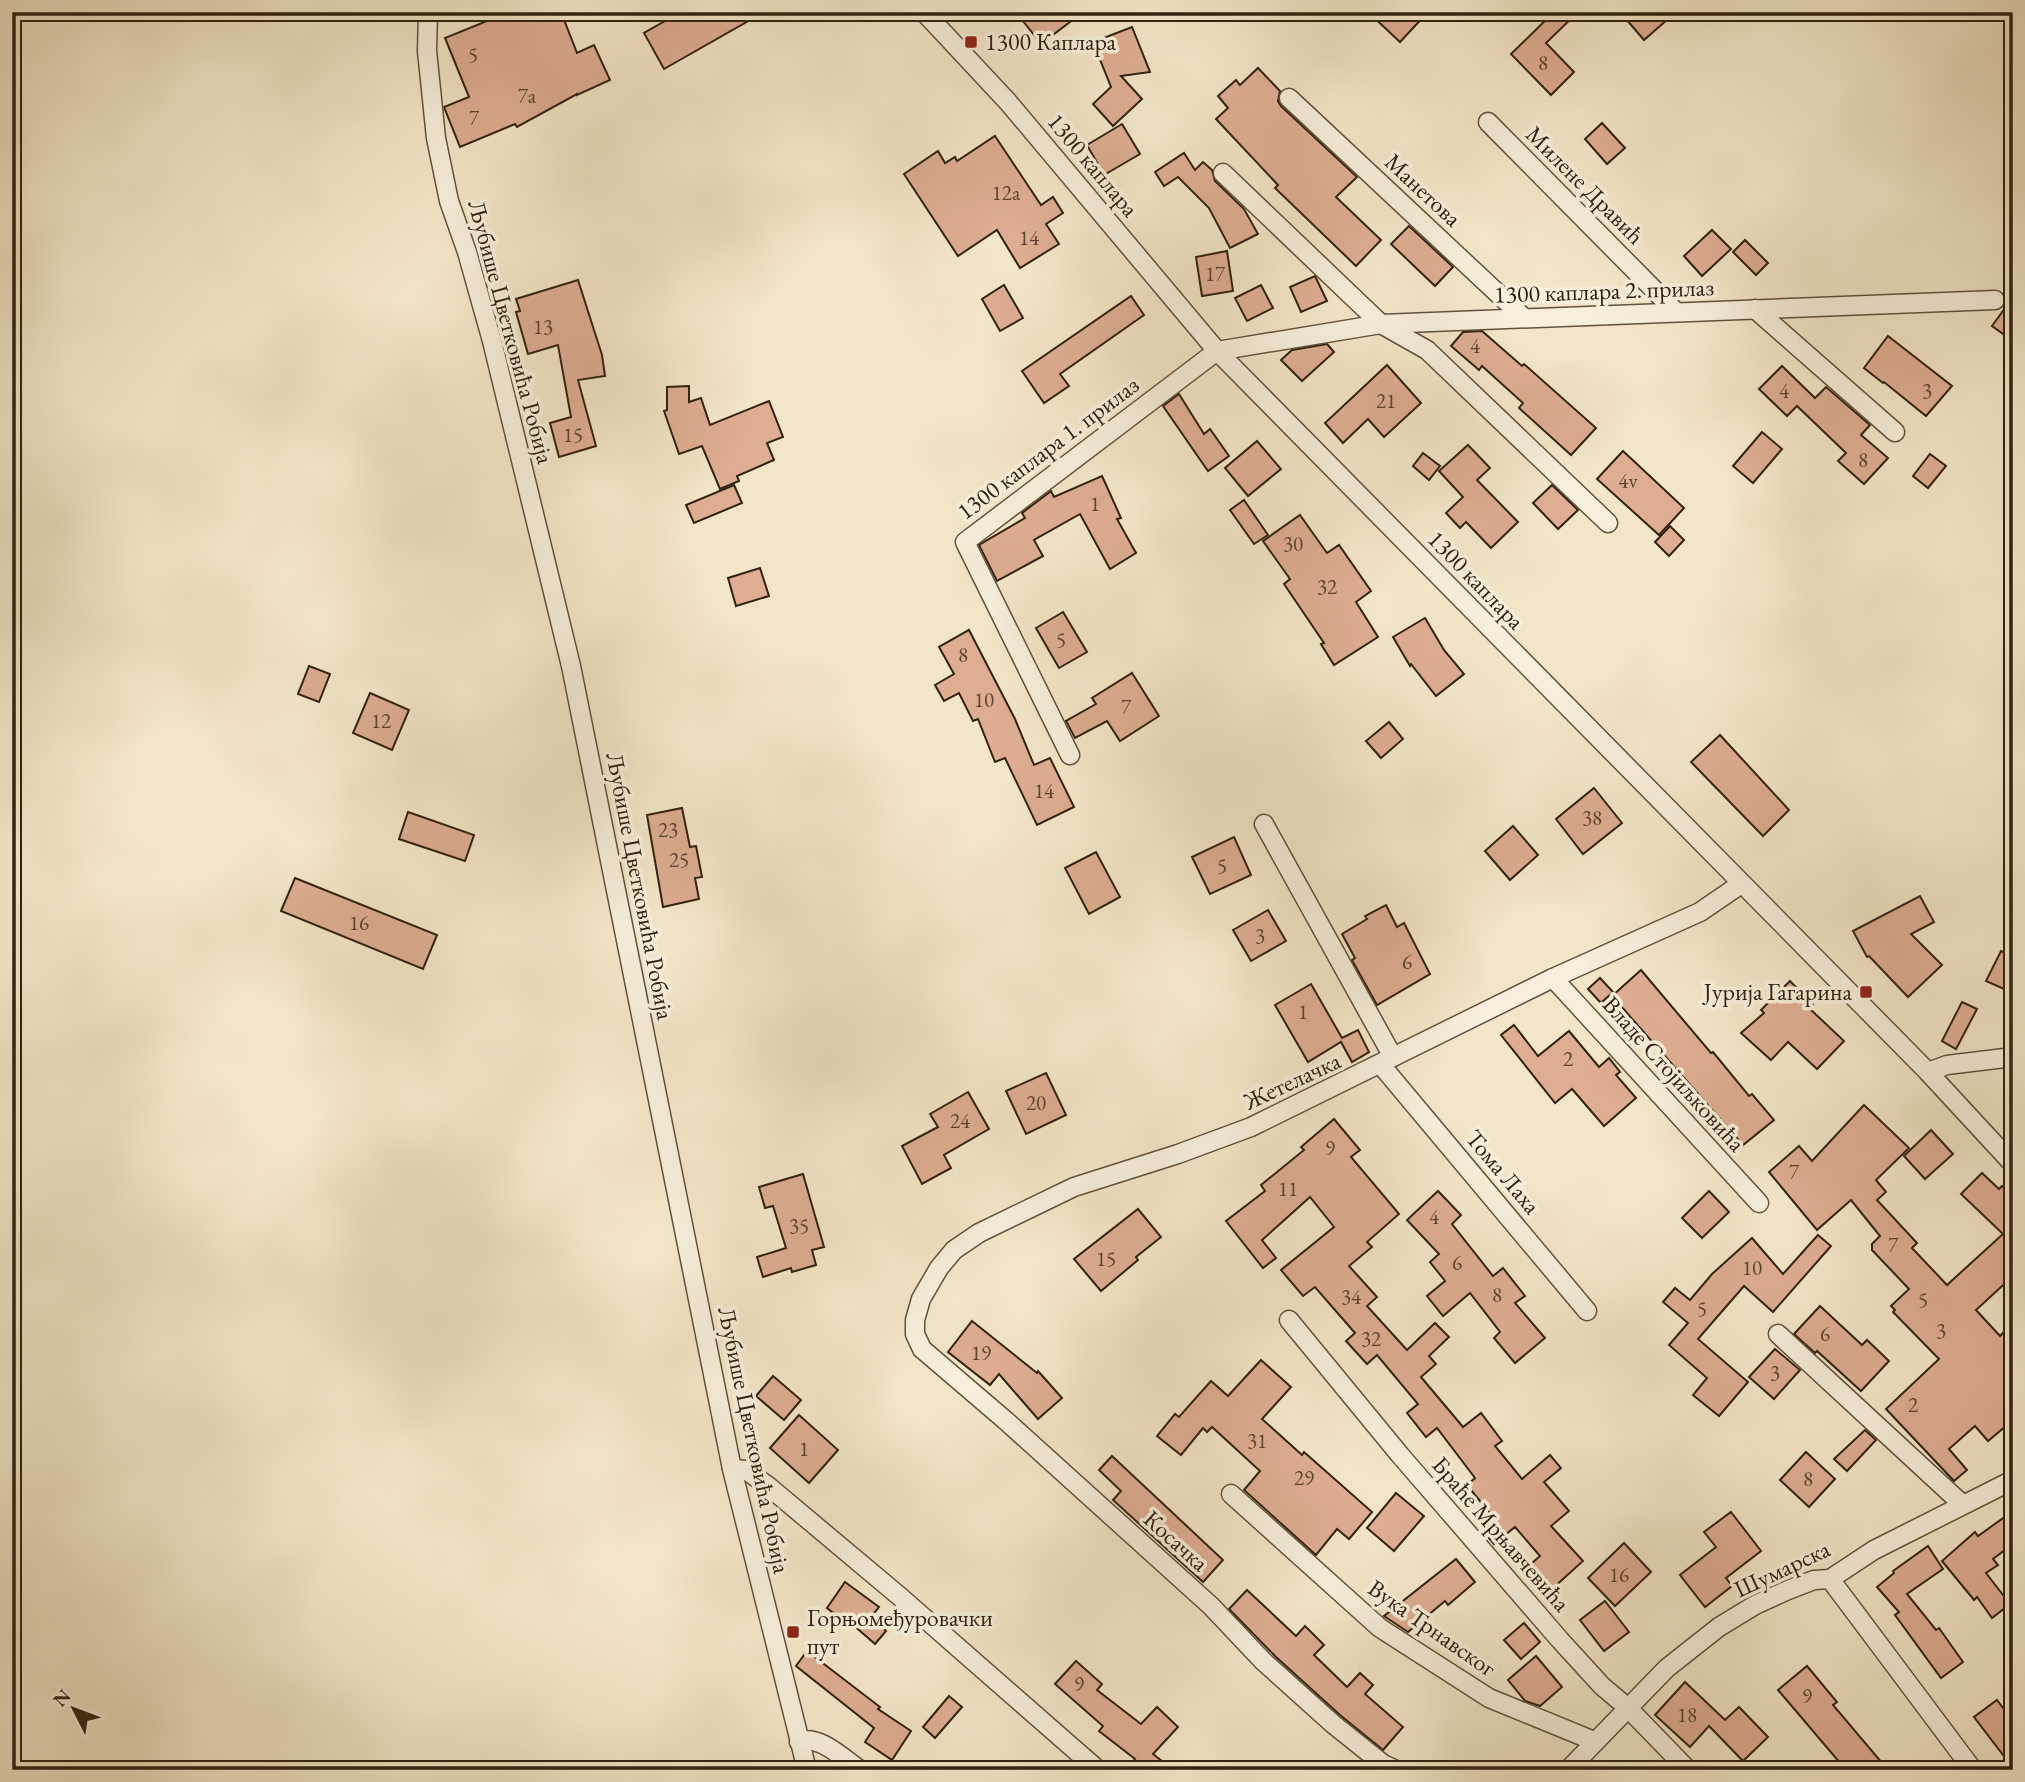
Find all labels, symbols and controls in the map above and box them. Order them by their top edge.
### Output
place label: 1300 Каплара [985,26,1116,57]
marker: 1300 Каплара [963,34,979,50]
house number: 5 [468,41,478,68]
house number: 8 [1538,49,1548,76]
house number: 7a [518,82,537,109]
house number: 7 [469,104,480,131]
street label: 1300 каплара [1041,106,1146,223]
street label: Милене Дравић [1519,119,1651,251]
street label: Манетова [1378,146,1469,233]
house number: 12a [992,179,1021,206]
street label: Љубише Цветковића Робија [461,197,562,467]
house number: 14 [1019,224,1040,251]
house number: 17 [1205,260,1226,287]
street label: 1300 каплара 2. прилаз [1493,271,1715,310]
house number: 13 [533,313,553,340]
house number: 4 [1470,332,1481,359]
street label: 1300 каплара 1. прилаз [951,370,1145,526]
house number: 4 [1779,377,1790,404]
house number: 3 [1922,377,1932,404]
house number: 21 [1376,387,1396,414]
house number: 15 [563,421,583,448]
house number: 8 [1858,446,1868,473]
house number: 4v [1618,467,1638,494]
house number: 1 [1090,491,1100,517]
street label: 1300 каплара [1421,523,1532,636]
house number: 30 [1283,530,1303,557]
house number: 32 [1317,573,1337,600]
house number: 5 [1056,626,1066,653]
house number: 8 [958,641,968,668]
house number: 10 [974,686,994,713]
house number: 7 [1121,693,1132,720]
house number: 12 [371,707,391,734]
street label: Љубише Цветковића Робија [599,750,682,1023]
house number: 14 [1034,777,1055,804]
house number: 38 [1582,804,1602,831]
house number: 23 [658,816,678,843]
house number: 25 [669,846,689,873]
house number: 5 [1217,852,1227,879]
house number: 16 [349,909,369,936]
house number: 3 [1255,922,1265,949]
house number: 6 [1402,948,1412,975]
place label: Јурија Гагарина [1702,976,1852,1007]
marker: Јурија Гагарина [1858,984,1874,1000]
street label: Владе Стојиљковића [1596,989,1753,1158]
house number: 1 [1298,998,1308,1025]
street label: Жетелачка [1237,1044,1346,1117]
house number: 2 [1563,1045,1573,1072]
house number: 20 [1026,1089,1046,1116]
house number: 24 [950,1107,971,1134]
street label: Тома Лаха [1459,1123,1548,1221]
house number: 9 [1325,1134,1335,1161]
house number: 7 [1789,1158,1800,1185]
house number: 11 [1278,1175,1298,1202]
house number: 4 [1429,1203,1440,1230]
house number: 35 [789,1212,809,1239]
house number: 7 [1888,1231,1899,1258]
house number: 15 [1096,1245,1116,1272]
house number: 6 [1452,1249,1462,1276]
house number: 10 [1742,1254,1762,1281]
house number: 8 [1492,1281,1502,1308]
house number: 34 [1341,1283,1362,1310]
house number: 5 [1918,1286,1928,1313]
house number: 5 [1697,1295,1707,1322]
street label: Љубише Цветковића Робија [711,1304,798,1576]
house number: 3 [1936,1317,1946,1344]
house number: 6 [1820,1320,1830,1347]
house number: 32 [1361,1325,1381,1352]
house number: 19 [971,1339,991,1366]
house number: 3 [1770,1359,1780,1386]
house number: 2 [1908,1391,1918,1418]
house number: 31 [1247,1427,1267,1454]
house number: 1 [799,1435,809,1462]
street label: Браће Мрњавчевића [1425,1450,1578,1618]
house number: 29 [1294,1464,1314,1491]
house number: 8 [1803,1465,1813,1492]
street label: Косачка [1137,1503,1216,1578]
street label: Шумарска [1729,1533,1835,1604]
house number: 16 [1609,1561,1629,1588]
street label: Вука Трнавског [1362,1572,1503,1683]
place label: Горњомеђуровачки пут [807,1602,993,1661]
marker: Горњомеђуровачки пут [785,1624,801,1640]
house number: 9 [1074,1670,1084,1697]
north arrow [38,1674,108,1744]
house number: 9 [1802,1682,1812,1709]
text: N [47,1683,77,1712]
house number: 18 [1677,1701,1697,1728]

